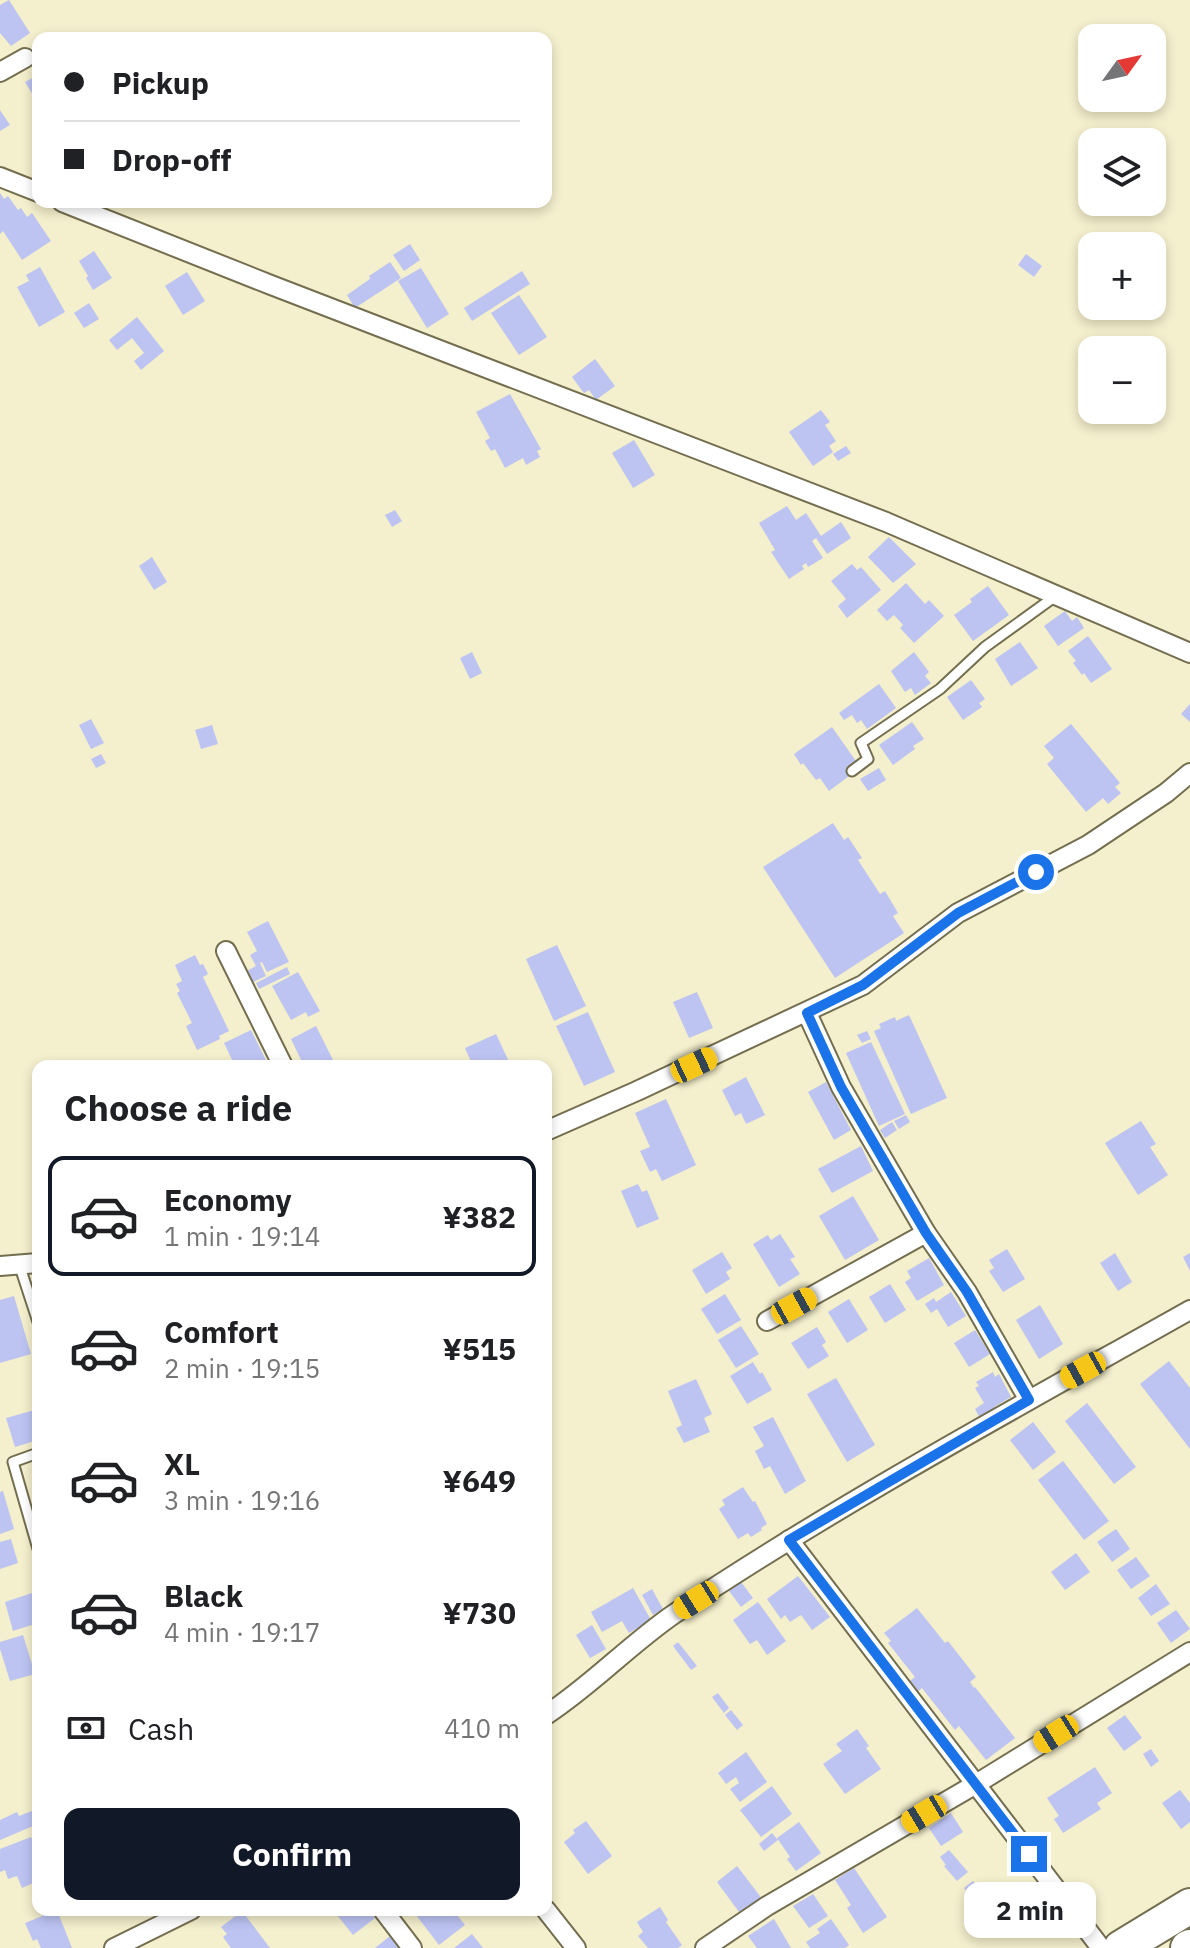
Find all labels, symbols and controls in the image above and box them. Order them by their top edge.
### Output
north arrow [1078,24,1166,112]
map controls [1078,24,1166,424]
text: Pickup [112,63,209,102]
button: layers [1078,128,1166,216]
text: Drop-off [112,140,231,179]
button: + [1078,232,1166,320]
button: − [1078,336,1166,424]
route start [1018,854,1054,890]
car [667,1044,721,1086]
text: Choose a ride [64,1084,292,1131]
icon: car [68,1180,140,1252]
text: Economy [164,1180,292,1219]
text: ¥382 [443,1197,516,1236]
text: 1 min · 19:14 [164,1219,320,1253]
car [767,1284,821,1328]
icon: car [68,1312,140,1384]
text: Comfort [164,1312,279,1351]
text: ¥515 [443,1329,516,1368]
car [1056,1348,1110,1392]
text: 2 min · 19:15 [164,1351,320,1385]
icon: car [68,1444,140,1516]
text: XL [164,1444,200,1483]
text: ¥649 [443,1461,516,1500]
text: 3 min · 19:16 [164,1483,320,1517]
icon: car [68,1576,140,1648]
text: Black [164,1576,243,1615]
car [669,1577,723,1623]
text: ¥730 [443,1593,516,1632]
text: 4 min · 19:17 [164,1615,320,1649]
icon: cash [64,1706,108,1750]
text: Cash [128,1709,194,1748]
text: 410 m [444,1711,520,1745]
car [1029,1711,1083,1757]
car [897,1791,951,1837]
button: Confirm [64,1808,520,1900]
route end [1011,1836,1047,1872]
callout: 2 min [963,1882,1095,1938]
text: 2 min [996,1893,1064,1927]

